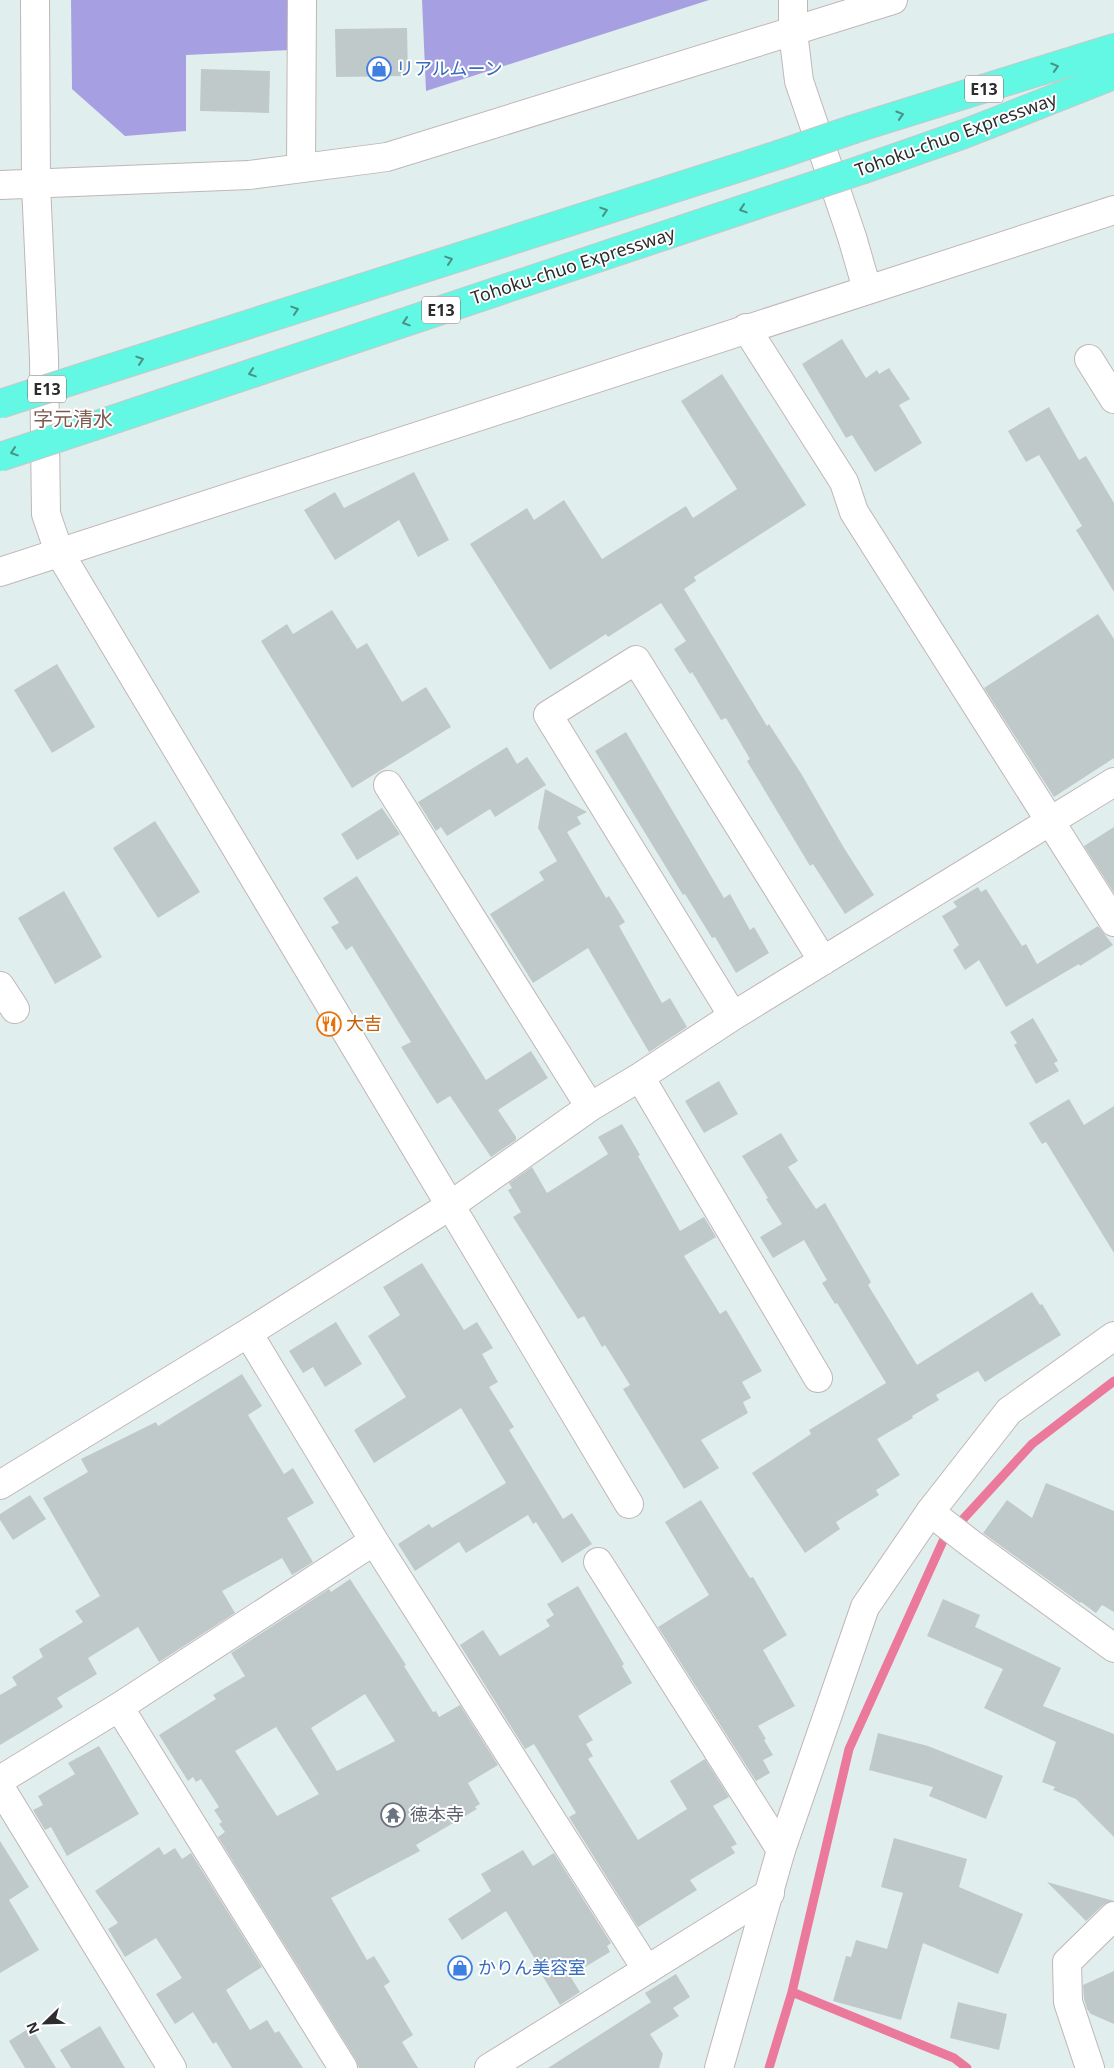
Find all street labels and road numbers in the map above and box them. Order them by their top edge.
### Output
road number: E13 [965,76,1003,102]
street label: Tohoku-chuo Expressway [851,86,1061,182]
street label: Tohoku-chuo Expressway [468,220,679,309]
road number: E13 [422,296,460,324]
road number: E13 [28,376,66,402]

